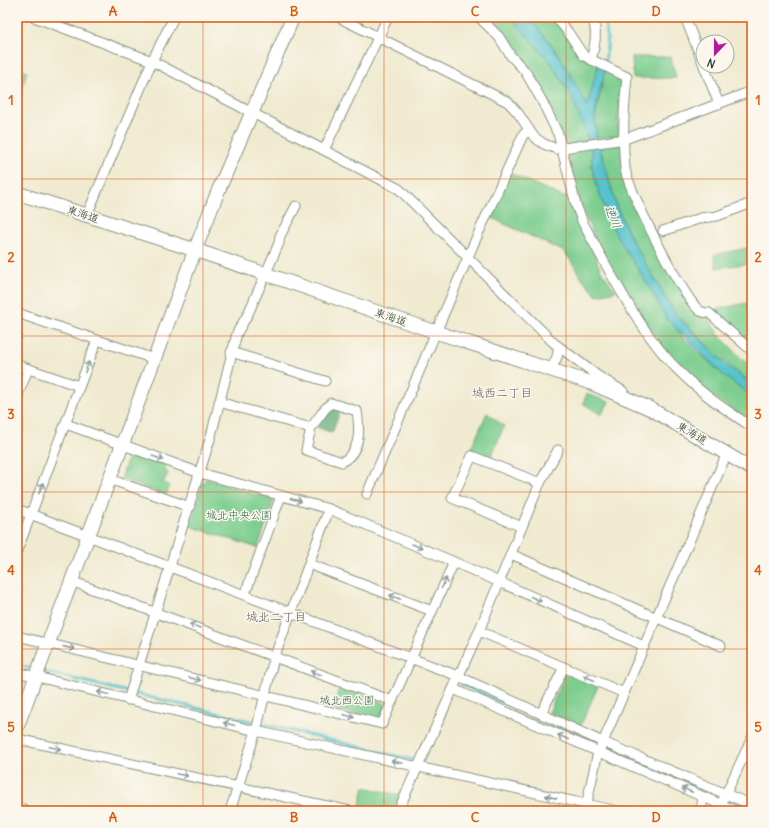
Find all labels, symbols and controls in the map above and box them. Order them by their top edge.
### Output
text: A [109,3,118,20]
text: B [290,3,299,20]
text: C [471,3,480,20]
text: D [651,3,661,20]
north arrow [695,34,735,74]
text: N [705,55,717,71]
text: 1 [8,92,14,109]
text: 1 [755,92,761,109]
street label: 東海道 [65,202,101,226]
water label: 逆川 [602,203,625,231]
text: 2 [7,249,15,266]
text: 2 [754,249,762,266]
street label: 東海道 [373,305,409,329]
one-way arrow [83,361,91,373]
district label: 城西二丁目 [472,385,532,400]
text: 3 [7,406,15,423]
text: 3 [754,406,762,423]
street label: 東海道 [674,419,710,447]
one-way arrow [152,455,164,463]
one-way arrow [38,483,45,495]
one-way arrow [289,497,302,504]
park label: 城北中央公園 [206,508,272,522]
one-way arrow [411,543,423,551]
text: 4 [7,562,15,579]
text: 4 [754,562,762,579]
one-way arrow [441,578,448,590]
one-way arrow [390,592,402,600]
one-way arrow [530,595,542,603]
district label: 城北二丁目 [246,609,306,624]
one-way arrow [190,622,202,630]
one-way arrow [62,645,75,653]
one-way arrow [311,669,323,677]
one-way arrow [583,674,595,681]
one-way arrow [188,675,201,683]
one-way arrow [97,689,110,696]
park label: 城北西公園 [320,693,375,707]
one-way arrow [342,712,355,720]
text: 5 [7,719,15,736]
text: 5 [754,719,762,736]
one-way arrow [223,720,236,728]
one-way arrow [558,733,570,740]
one-way arrow [48,744,61,752]
one-way arrow [391,757,404,765]
one-way arrow [175,771,188,779]
one-way arrow [682,786,694,794]
one-way arrow [545,792,558,800]
text: A [109,809,118,826]
text: B [290,809,299,826]
text: C [471,809,480,826]
text: D [651,809,661,826]

